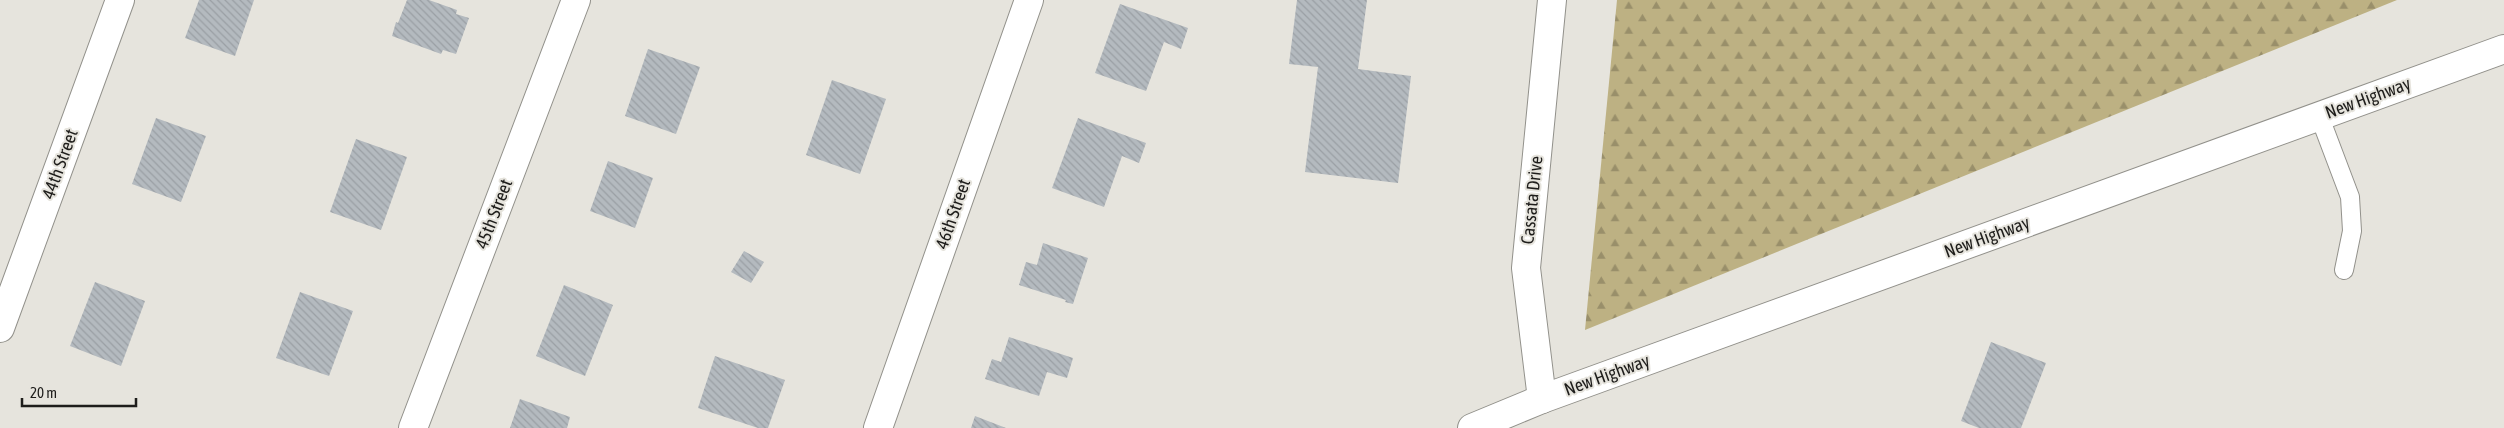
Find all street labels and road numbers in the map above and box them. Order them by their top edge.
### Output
street label: New Highway [2322,72,2413,123]
street label: 44th Street [37,126,82,202]
street label: Cassata Drive [1516,155,1547,245]
street label: 45th Street [471,176,516,252]
street label: 46th Street [931,176,974,252]
street label: New Highway [1941,211,2032,262]
street label: New Highway [1561,349,1652,400]

